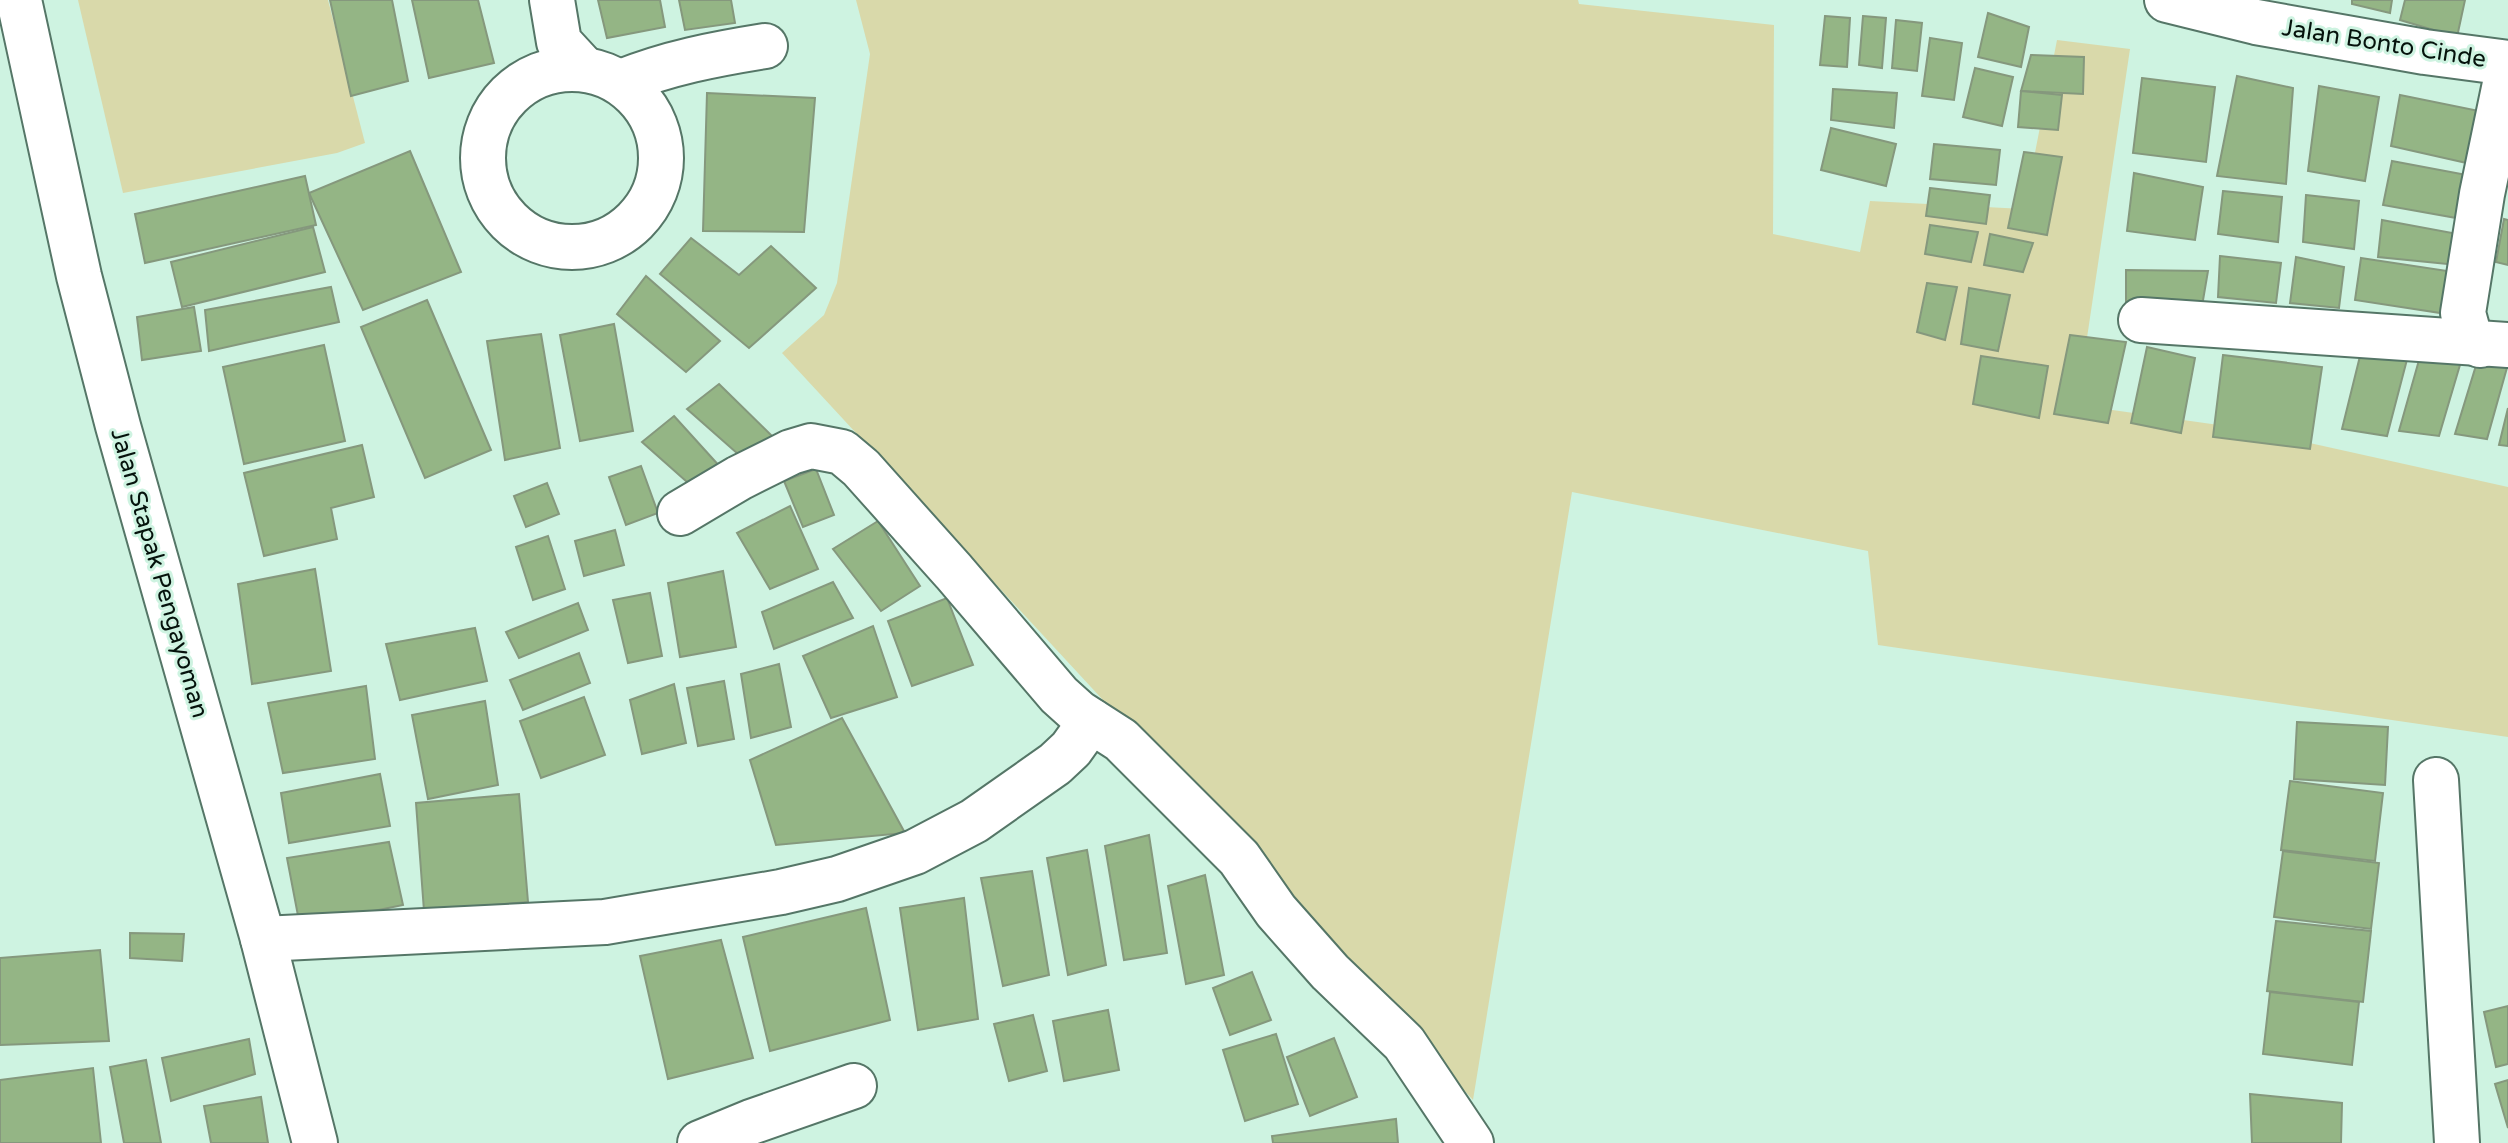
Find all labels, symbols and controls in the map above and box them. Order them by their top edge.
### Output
street label: Jalan Bonto Cinde [2280,13,2488,74]
street label: Jalan Stapak Pengayoman [104,425,215,721]

